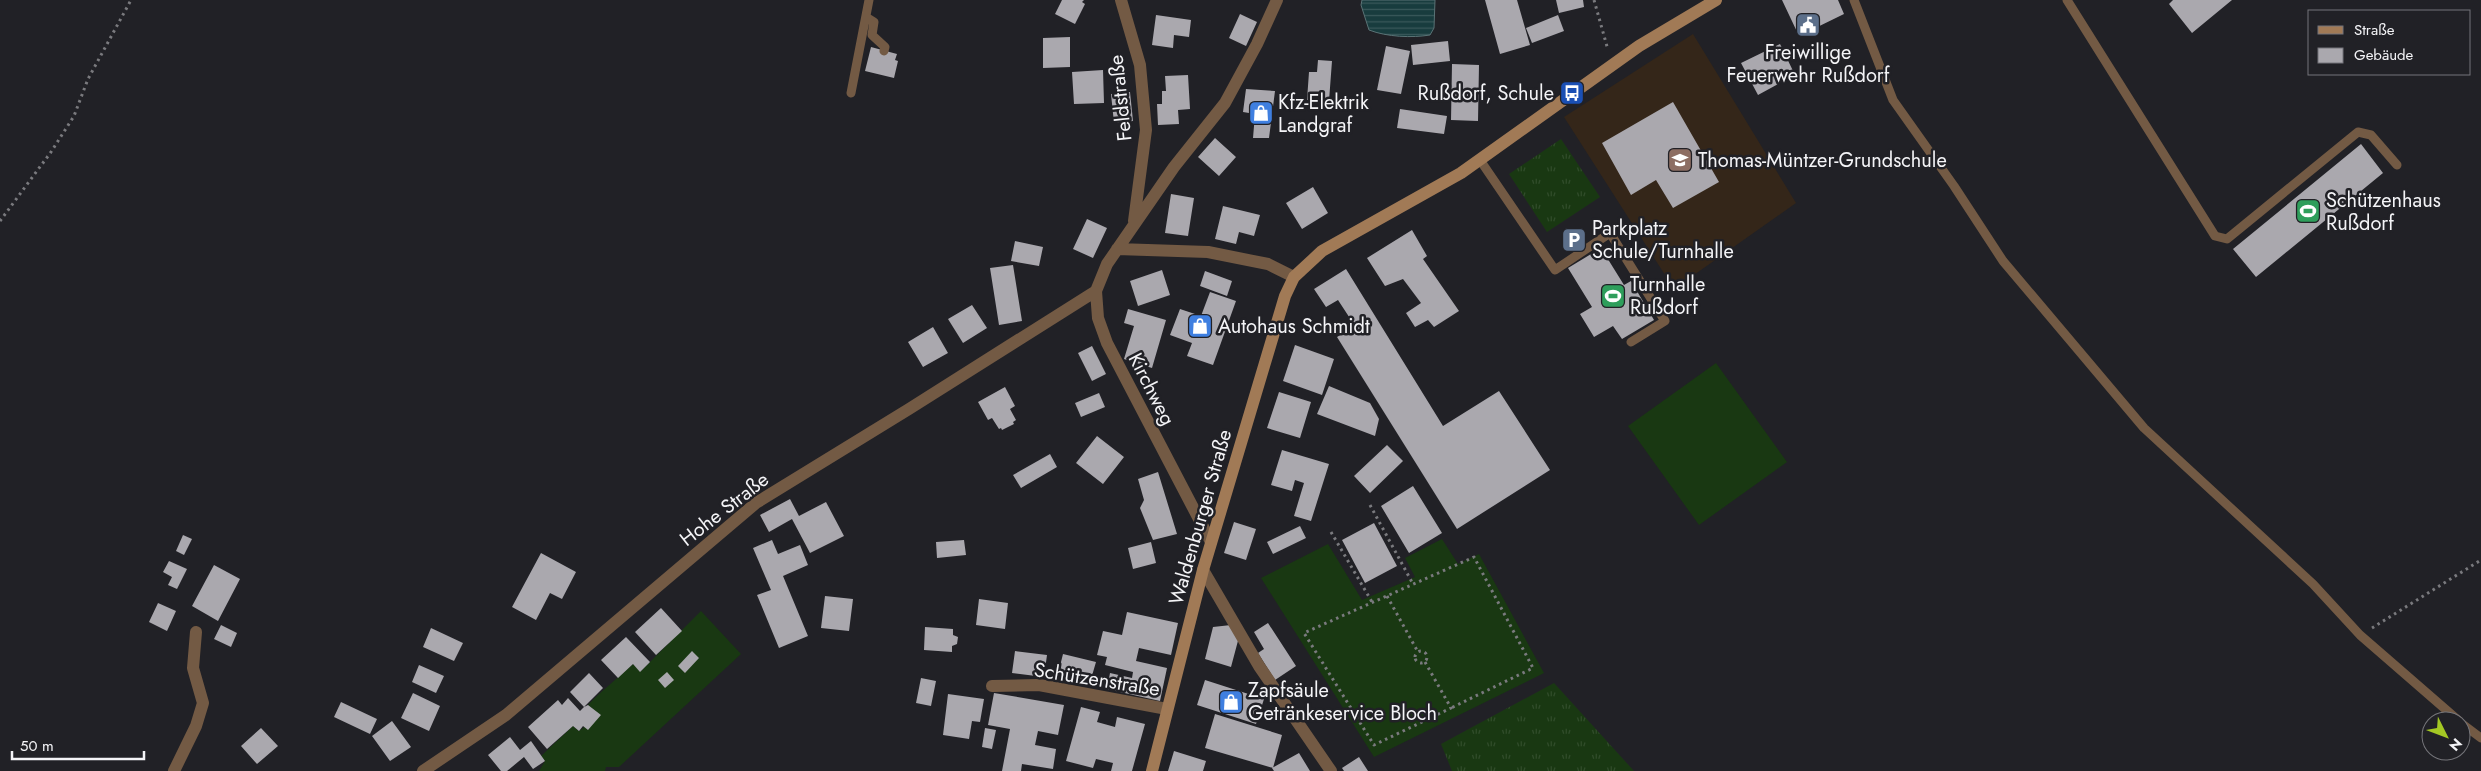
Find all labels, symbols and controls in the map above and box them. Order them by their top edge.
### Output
legend [2308,10,2471,75]
public building icon: Freiwillige Feuerwehr Rußdorf [1795,12,1821,38]
text: Straße [2354,19,2395,41]
place label: Freiwillige Feuerwehr Rußdorf [1727,38,1891,90]
text: Gebäude [2354,44,2414,66]
street label: Feldstraße [1102,53,1139,143]
place label: Rußdorf, Schule [1418,79,1554,108]
bus stop icon: Rußdorf, Schule [1559,80,1585,106]
place label: Kfz-Elektrik Landgraf [1278,88,1369,140]
shop icon: Kfz-Elektrik Landgraf [1248,100,1274,126]
place label: Thomas-Müntzer-Grundschule [1698,146,1947,175]
school or university icon: Thomas-Müntzer-Grundschule [1667,147,1693,173]
place label: Schützenhaus Rußdorf [2326,186,2441,238]
sports icon: Schützenhaus Rußdorf [2295,198,2321,224]
place label: Parkplatz Schule/Turnhalle [1592,214,1734,266]
parking icon: Parkplatz Schule/Turnhalle [1561,227,1587,253]
place label: Turnhalle Rußdorf [1630,270,1705,322]
sports icon: Turnhalle Rußdorf [1600,283,1626,309]
place label: Autohaus Schmidt [1218,312,1370,341]
shop icon: Autohaus Schmidt [1187,313,1213,339]
street label: Kirchweg [1121,348,1182,431]
street label: Waldenburger Straße [1162,426,1239,608]
street label: Hohe Straße [674,465,775,553]
street label: Schützenstraße [1032,655,1162,704]
place label: Zapfsäule Getränkeservice Bloch [1248,676,1437,728]
shop icon: Zapfsäule Getränkeservice Bloch [1218,689,1244,715]
north arrow [2421,711,2471,761]
scale bar [12,728,145,760]
text: N [2445,734,2467,756]
text: 50 m [20,735,54,757]

